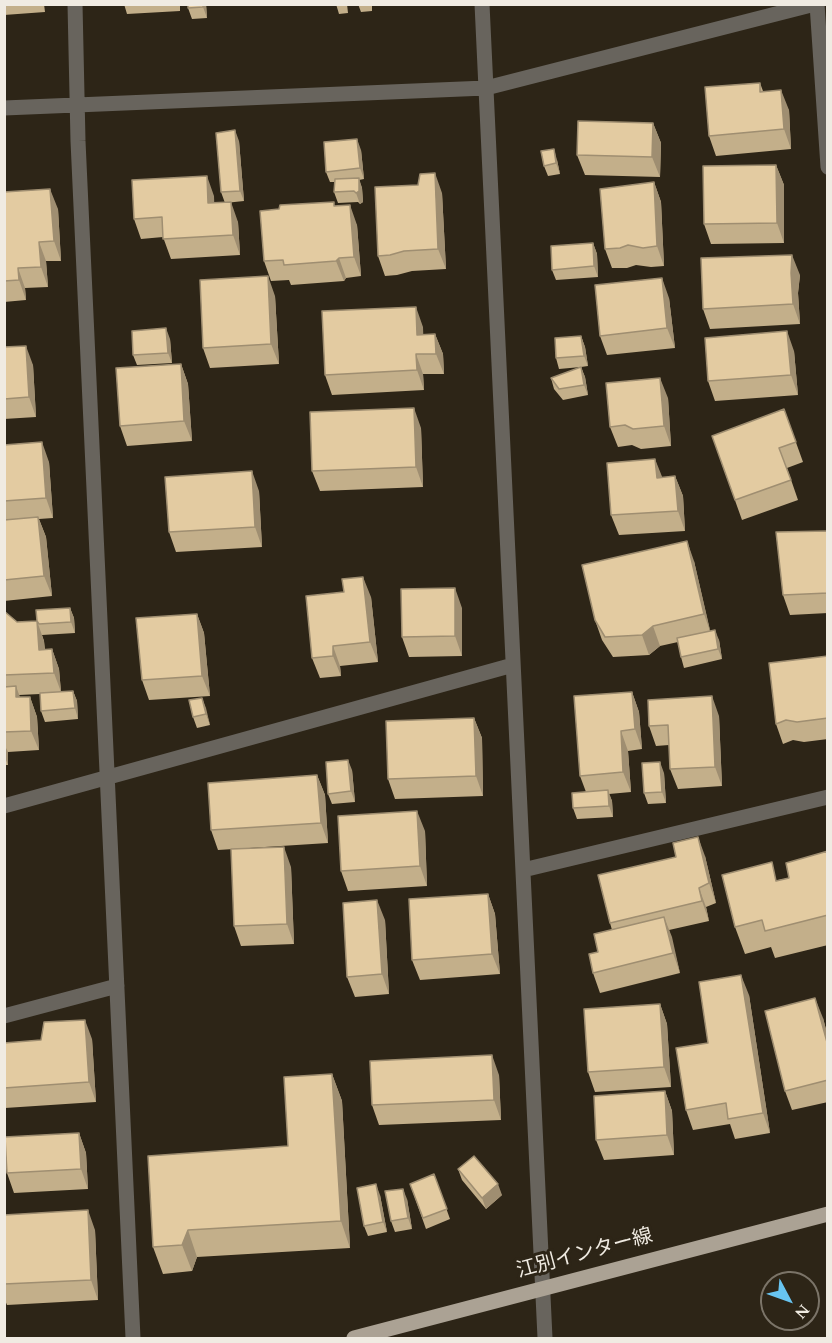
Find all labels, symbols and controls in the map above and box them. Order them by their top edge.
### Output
street label: 江別インター線 [514,1225,656,1285]
north arrow [760,1271,820,1331]
text: N [789,1299,815,1324]

